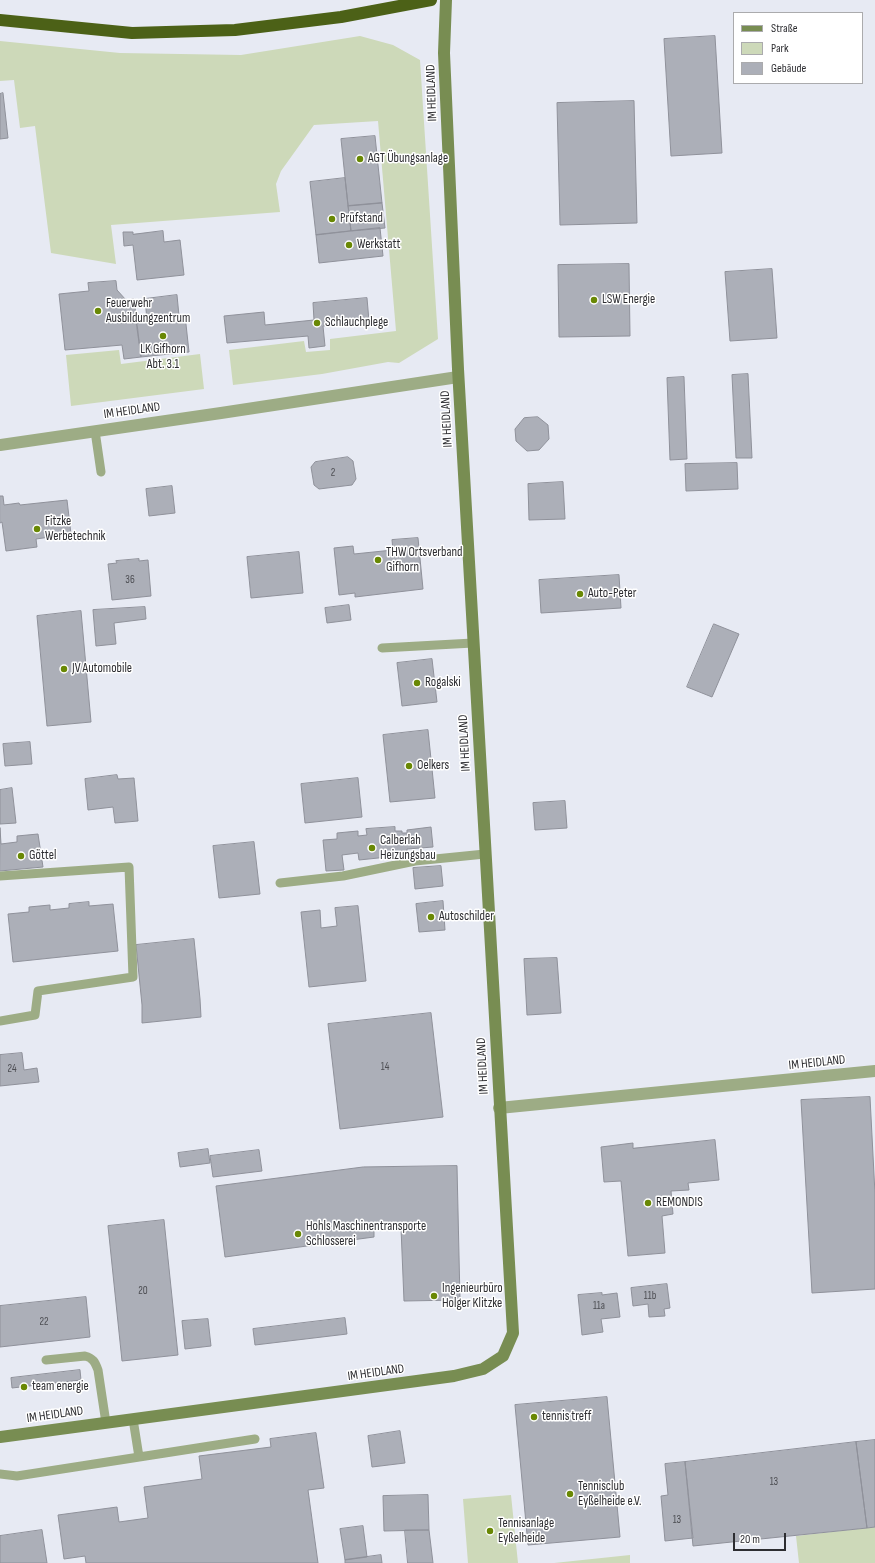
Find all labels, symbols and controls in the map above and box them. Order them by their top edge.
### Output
legend [733,12,863,84]
text: Straße [771,21,798,36]
text: Park [771,41,789,56]
text: Gebäude [771,61,806,76]
street label: IM HEIDLAND [423,64,441,122]
place label: AGT Übungsanlage [368,151,448,167]
marker: AGT Übungsanlage [355,154,365,164]
place label: Prüfstand [340,211,383,227]
marker: Prüfstand [327,214,337,224]
place label: Werkstatt [357,237,400,253]
marker: Werkstatt [344,240,354,250]
place label: LSW Energie [602,292,655,308]
marker: LSW Energie [589,295,599,305]
place label: Feuerwehr Ausbildungzentrum [106,296,190,327]
marker: Feuerwehr Ausbildungzentrum [93,306,103,316]
place label: Schlauchplege [325,315,388,331]
marker: Schlauchplege [312,318,322,328]
marker: LK Gifhorn Abt. 3.1 [158,331,168,341]
place label: LK Gifhorn Abt. 3.1 [140,342,186,373]
street label: IM HEIDLAND [438,390,456,448]
street label: IM HEIDLAND [103,399,161,423]
house number: 2 [331,466,335,480]
place label: Fitzke Werbetechnik [45,514,106,545]
marker: Fitzke Werbetechnik [32,524,42,534]
place label: THW Ortsverband Gifhorn [386,545,462,576]
marker: THW Ortsverband Gifhorn [373,555,383,565]
house number: 36 [125,573,135,587]
place label: Auto-Peter [588,586,637,602]
marker: Auto-Peter [575,589,585,599]
place label: JV Automobile [72,661,132,677]
marker: JV Automobile [59,664,69,674]
place label: Rogalski [425,675,461,691]
marker: Rogalski [412,678,422,688]
street label: IM HEIDLAND [456,714,474,772]
place label: Oelkers [417,758,449,774]
marker: Oelkers [404,761,414,771]
place label: Calberlah Heizungsbau [380,833,436,864]
marker: Calberlah Heizungsbau [367,843,377,853]
place label: Göttel [29,848,56,864]
marker: Göttel [16,851,26,861]
place label: Autoschilder [439,909,494,925]
marker: Autoschilder [426,912,436,922]
street label: IM HEIDLAND [474,1037,492,1095]
street label: IM HEIDLAND [788,1052,846,1074]
house number: 14 [381,1060,389,1074]
house number: 24 [7,1062,17,1076]
place label: REMONDIS [656,1195,703,1211]
marker: REMONDIS [643,1198,653,1208]
place label: Hohls Maschinentransporte Schlosserei [306,1219,426,1250]
marker: Hohls Maschinentransporte Schlosserei [293,1229,303,1239]
place label: Ingenieurbüro Holger Klitzke [442,1281,503,1312]
house number: 20 [138,1284,148,1298]
house number: 11b [644,1289,656,1303]
marker: Ingenieurbüro Holger Klitzke [429,1291,439,1301]
house number: 11a [593,1299,605,1313]
house number: 22 [39,1315,49,1329]
street label: IM HEIDLAND [347,1361,405,1385]
place label: team energie [32,1379,89,1395]
marker: team energie [19,1382,29,1392]
street label: IM HEIDLAND [26,1403,84,1427]
place label: tennis treff [542,1409,592,1425]
marker: tennis treff [529,1412,539,1422]
house number: 13 [770,1475,778,1489]
place label: Tennisclub Eyßelheide e.V. [578,1479,641,1510]
marker: Tennisclub Eyßelheide e.V. [565,1489,575,1499]
house number: 13 [673,1513,681,1527]
place label: Tennisanlage Eyßelheide [498,1516,554,1547]
scale bar [735,1525,788,1551]
marker: Tennisanlage Eyßelheide [485,1526,495,1536]
text: 20 m [740,1532,760,1547]

